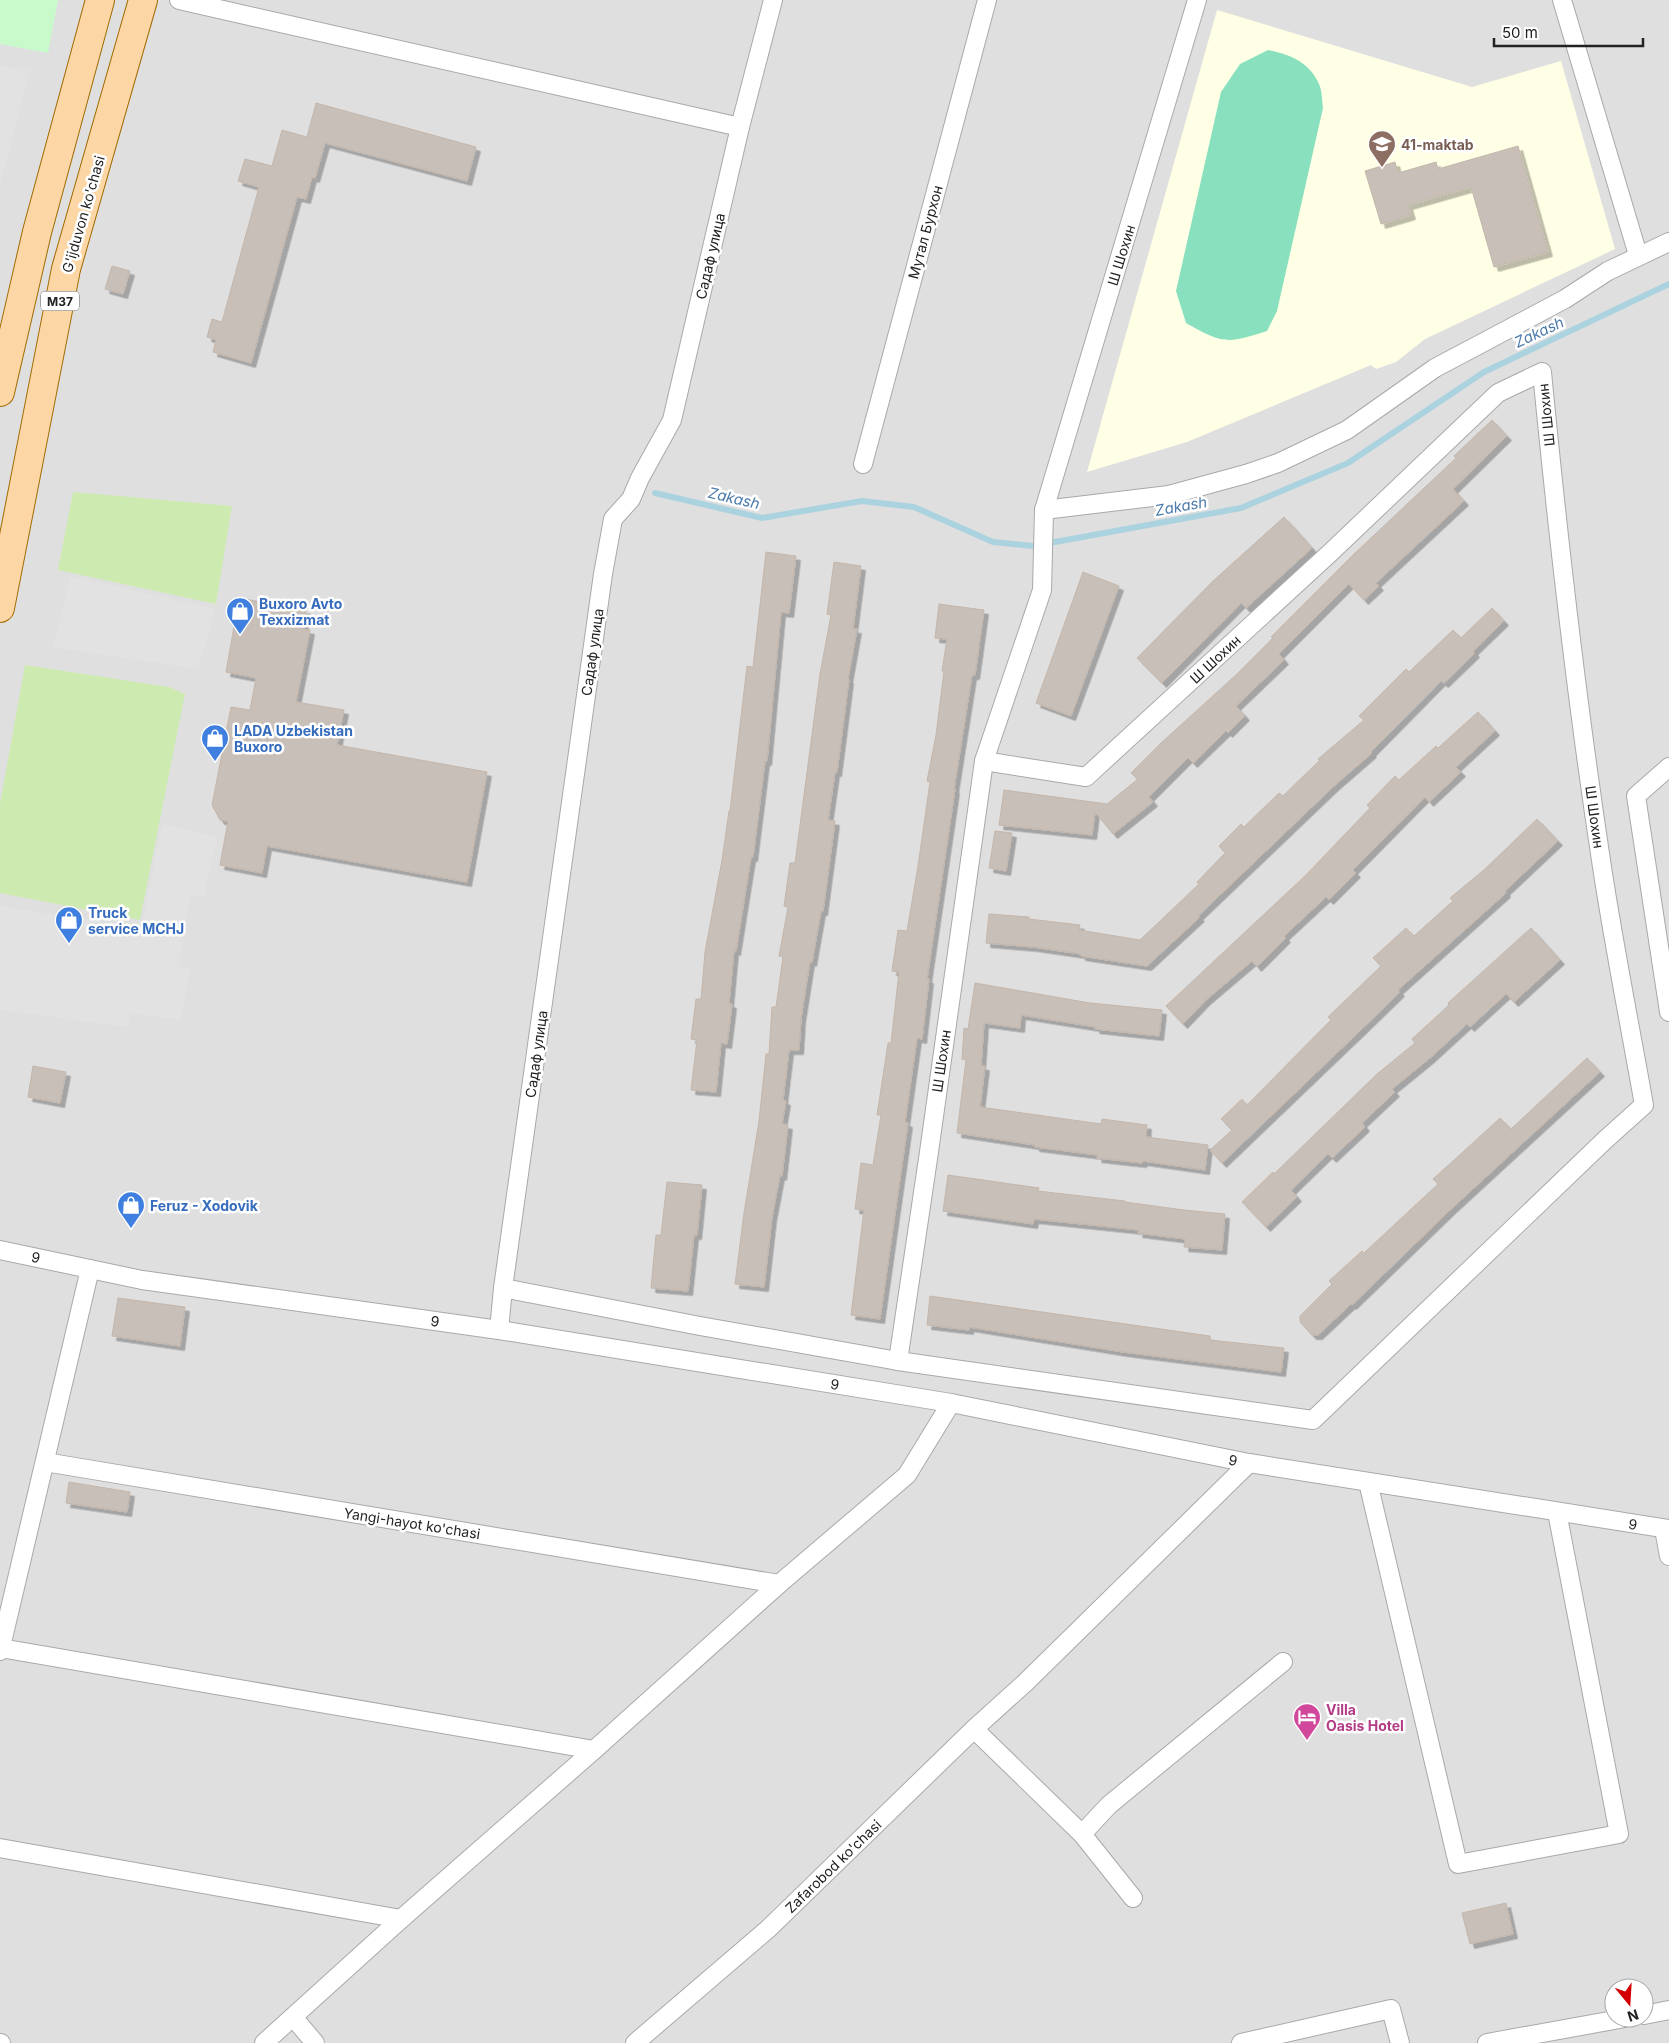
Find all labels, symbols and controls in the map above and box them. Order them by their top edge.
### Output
scale bar [1494,15,1643,47]
text: 50 m [1502,23,1538,42]
school or university icon: 41-maktab [1367,129,1397,168]
place label: 41-maktab [1401,136,1474,153]
street label: G'ijduvon ko'chasi [58,154,108,274]
street label: Мутал Бурхон [904,183,946,281]
street label: Садаф улица [692,211,728,301]
street label: Ш Шохин [1104,222,1138,288]
road number: M37 [41,292,79,310]
water label: Zakash [1511,312,1567,352]
street label: Ш Шохин [1534,383,1558,447]
water label: Zakash [706,483,762,513]
water label: Zakash [1153,492,1209,520]
place label: Buxoro Avto Texxizmat [259,595,343,628]
shop icon: Buxoro Avto Texxizmat [225,596,255,635]
street label: Садаф улица [577,607,607,697]
street label: Ш Шохин [1186,631,1244,687]
place label: LADA Uzbekistan Buxoro [234,722,353,755]
shop icon: LADA Uzbekistan Buxoro [200,723,230,762]
street label: Ш Шохин [1582,785,1608,849]
place label: Truck service MCHJ [88,904,184,937]
shop icon: Truck service MCHJ [54,905,84,944]
street label: Садаф улица [521,1009,551,1099]
street label: Ш Шохин [928,1029,954,1093]
shop icon: Feruz - Xodovik [116,1190,146,1229]
place label: Feruz - Xodovik [150,1197,259,1214]
street label: 9 [30,1248,42,1266]
street label: 9 [430,1312,440,1330]
street label: 9 [829,1375,841,1393]
street label: 9 [1227,1451,1239,1469]
street label: Yangi-hayot ko'chasi [343,1504,481,1542]
street label: 9 [1627,1515,1639,1533]
place label: Villa Oasis Hotel [1326,1701,1404,1734]
hotel icon: Villa Oasis Hotel [1292,1702,1322,1741]
street label: Zafarobod ko'chasi [781,1816,885,1916]
north arrow [1604,1978,1654,2028]
text: N [1625,2006,1641,2026]

